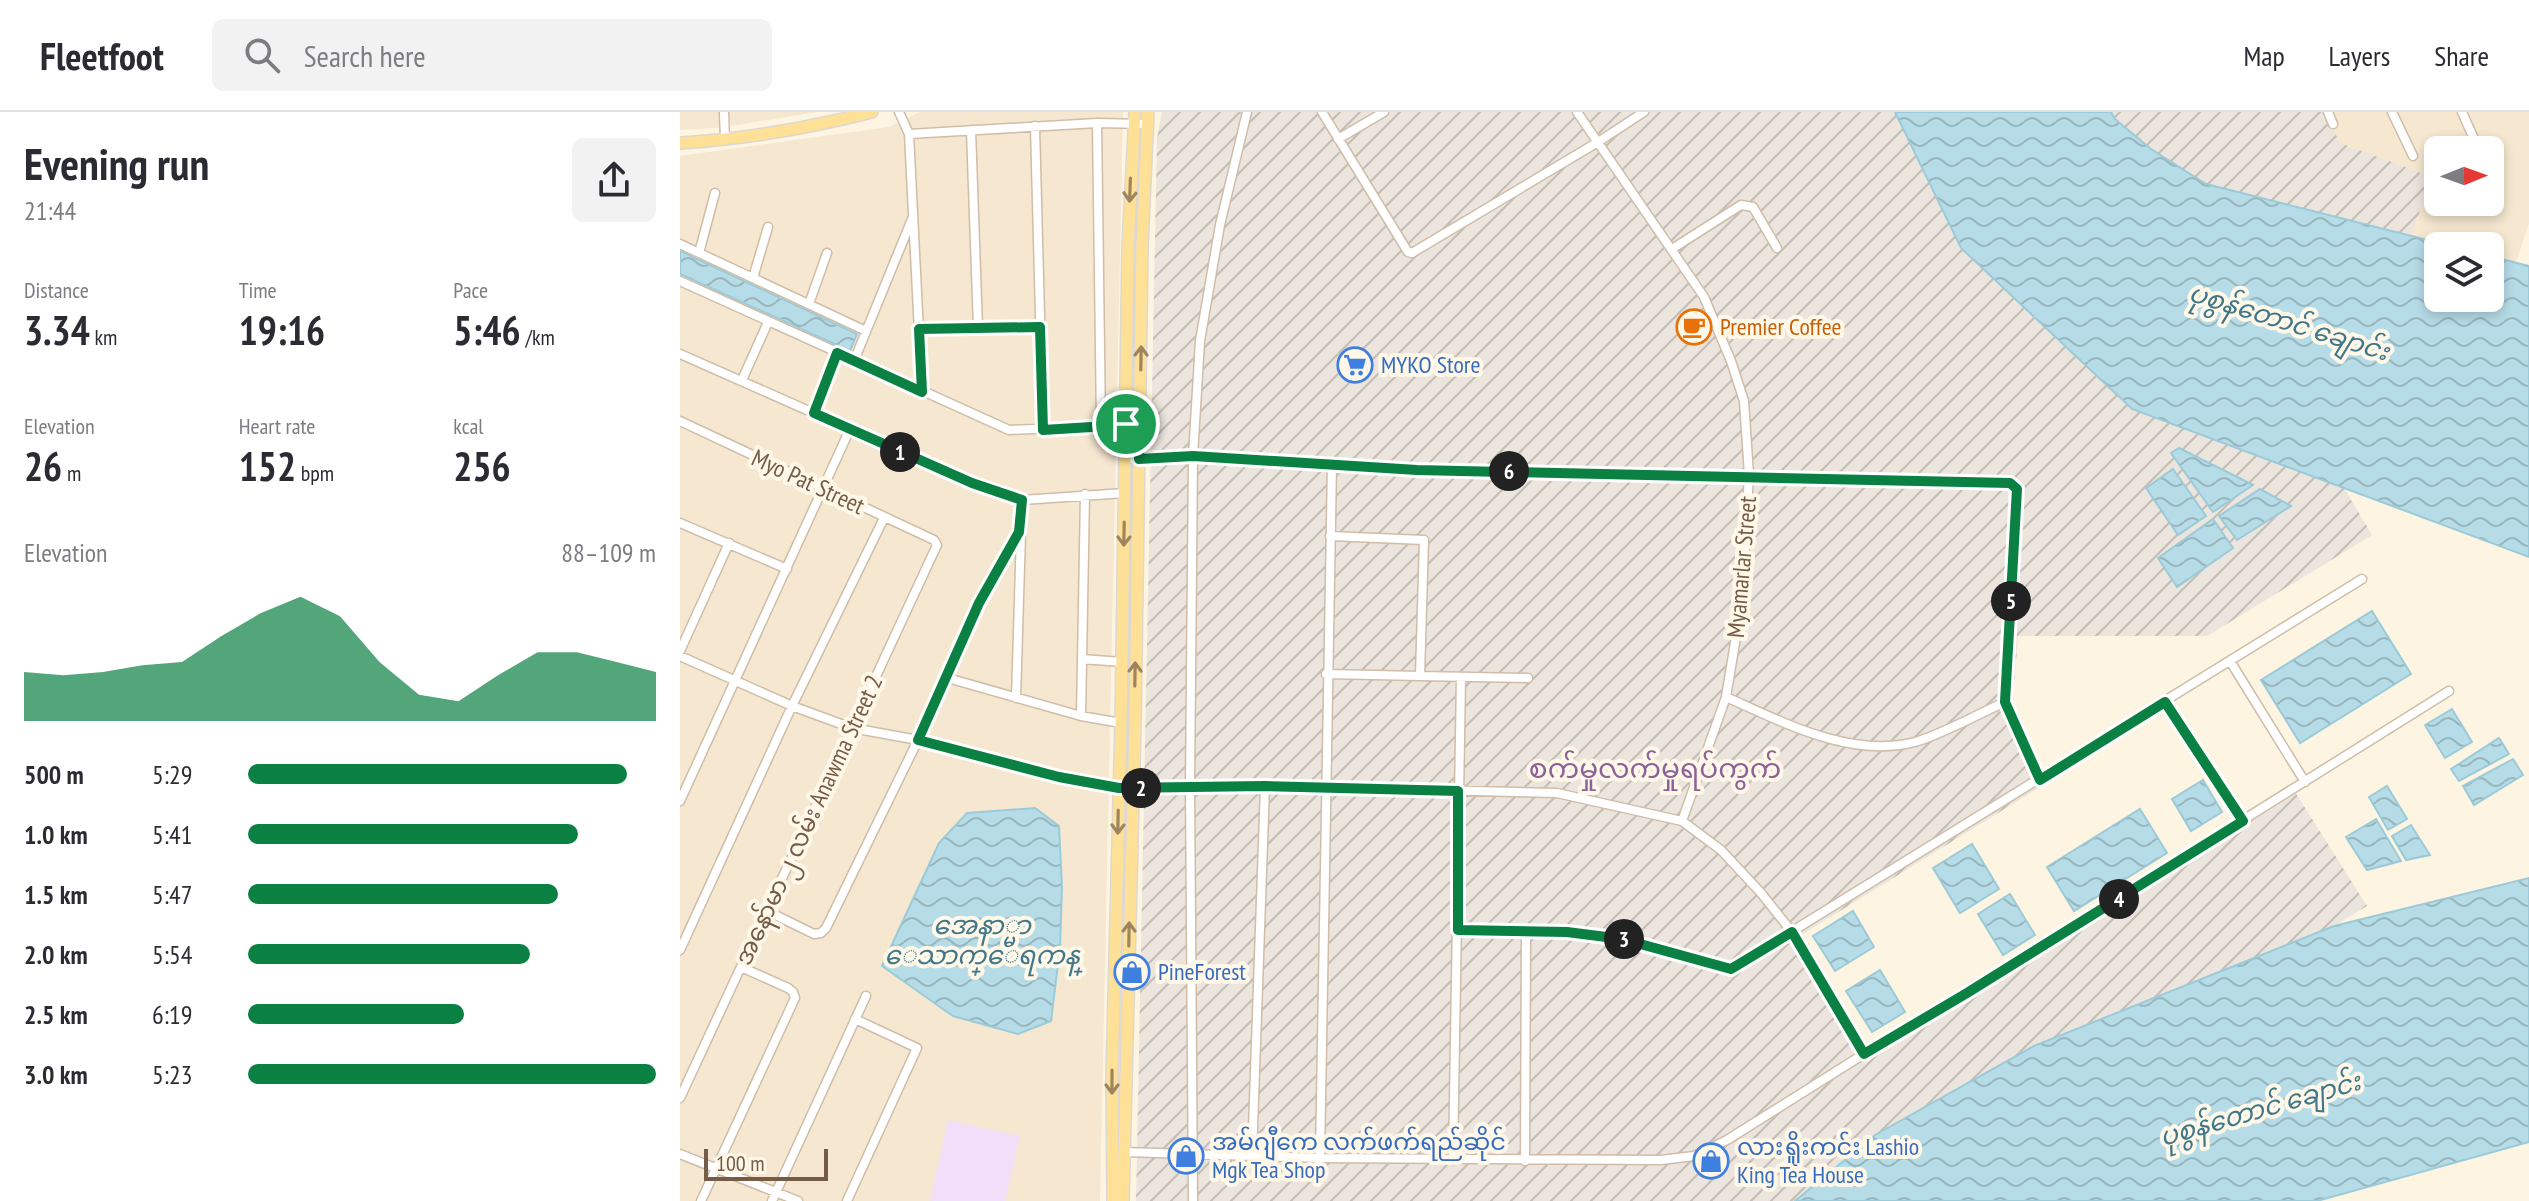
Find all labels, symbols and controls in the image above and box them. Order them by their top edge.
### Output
search box [212,19,772,91]
text: Fleetfoot [40,31,164,80]
icon: search [240,33,284,77]
text: Search here [304,36,426,75]
text: Map [2243,37,2285,74]
text: Layers [2329,37,2390,74]
text: Share [2434,37,2489,74]
text: Evening run [24,135,209,192]
north arrow [2424,136,2504,216]
map controls [2424,136,2504,312]
button: share [572,138,656,222]
one-way arrow [1123,176,1138,203]
text: 21:44 [24,194,76,227]
button: layers [2424,232,2504,312]
water label: ပုစွန်တောင် ချောင်း [2183,274,2395,374]
text: Distance [24,276,89,304]
text: Time [239,276,277,304]
text: Pace [453,276,488,304]
text: 3.34 [24,304,90,356]
text: 19:16 [239,304,325,356]
text: 5:46 [453,304,521,356]
cafe icon: Premier Coffee [1675,308,1713,346]
place label: Premier Coffee [1720,311,1841,342]
text: km [90,323,117,351]
text: /km [521,323,555,351]
one-way arrow [1133,345,1149,372]
supermarket icon: MYKO Store [1336,346,1374,384]
place label: MYKO Store [1381,349,1480,380]
pin [1092,390,1160,458]
icon: arrive [1104,402,1148,446]
text: Elevation [24,412,95,440]
text: Heart rate [239,412,315,440]
text: kcal [453,412,483,440]
pin: 1 [880,432,920,472]
text: 1 [895,438,905,466]
text: 26 [24,440,62,492]
text: 152 [239,440,296,492]
text: 256 [453,440,511,492]
street label: Myo Pat Street [747,442,870,521]
pin: 6 [1489,451,1529,491]
text: 6 [1504,457,1514,485]
text: m [62,459,81,487]
text: bpm [296,459,334,487]
street label: Myamarlar Street [1720,494,1763,639]
one-way arrow [1116,520,1132,547]
text: Elevation [24,536,107,569]
text: 88–109 m [561,536,656,569]
pin: 5 [1991,581,2031,621]
text: 5 [2006,587,2016,615]
one-way arrow [1128,661,1143,688]
street label: အနော်မာ ၂ လမ်း Anawma Street 2 [728,670,893,972]
district label: စက်မှုလက်မှုရပ်ကွက် [1529,749,1781,791]
text: 500 m [24,758,84,791]
text: 5:29 [152,758,192,791]
pin: 2 [1121,768,1161,808]
text: 2 [1136,774,1146,802]
one-way arrow [1111,808,1126,835]
text: 1.0 km [24,818,88,851]
text: 5:41 [152,818,192,851]
text: 1.5 km [24,878,88,911]
text: 5:47 [152,878,192,911]
pin: 4 [2099,879,2139,919]
text: 4 [2114,885,2124,913]
water label: အေနာ္မာ ေသာက္ေရကန္ [884,908,1083,977]
pin: 3 [1604,919,1644,959]
one-way arrow [1122,921,1137,948]
text: 3 [1619,925,1629,953]
text: 2.0 km [24,938,88,971]
text: 5:54 [152,938,192,971]
shop icon: PineForest [1113,953,1151,991]
place label: PineForest [1158,956,1246,987]
text: 2.5 km [24,998,88,1031]
text: 6:19 [152,998,192,1031]
text: 3.0 km [24,1058,88,1091]
text: 5:23 [152,1058,192,1091]
water label: ပုစွန်တောင် ချောင်း [2155,1063,2368,1159]
one-way arrow [1104,1068,1120,1095]
place label: အမ်ဂျီကေ လက်ဖက်ရည်ဆိုင် Mgk Tea Shop [1212,1126,1506,1185]
place label: လားရှိုးကင်း Lashio King Tea House [1737,1131,1919,1190]
shop icon: အမ်ဂျီကေ လက်ဖက်ရည်ဆိုင် Mgk Tea Shop [1167,1137,1205,1175]
shop icon: လားရှိုးကင်း Lashio King Tea House [1692,1142,1730,1180]
scale bar [704,1145,828,1181]
text: 100 m [716,1149,765,1177]

